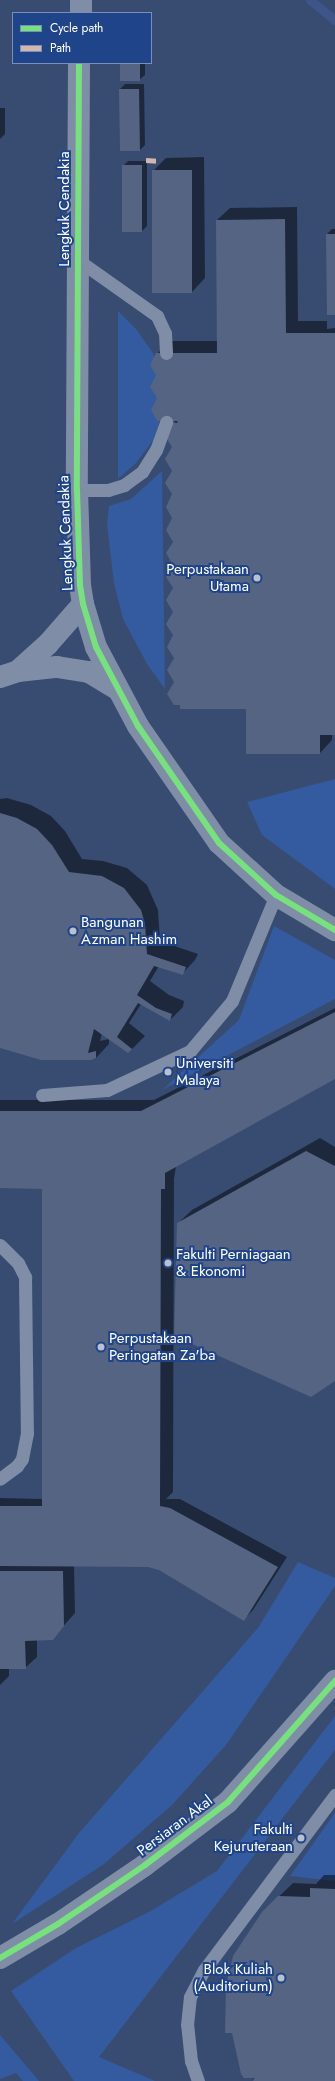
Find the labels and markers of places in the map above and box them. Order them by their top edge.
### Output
place label: Perpustakaan Utama [166,560,249,595]
marker: Perpustakaan Utama [252,573,262,583]
place label: Bangunan Azman Hashim [81,913,177,948]
marker: Bangunan Azman Hashim [68,926,78,936]
place label: Universiti Malaya [176,1054,234,1089]
marker: Universiti Malaya [163,1067,173,1077]
place label: Fakulti Perniagaan & Ekonomi [176,1245,291,1280]
marker: Fakulti Perniagaan & Ekonomi [163,1258,173,1268]
place label: Perpustakaan Peringatan Za'ba [109,1329,215,1364]
marker: Perpustakaan Peringatan Za'ba [96,1342,106,1352]
place label: Fakulti Kejuruteraan [214,1820,293,1855]
marker: Fakulti Kejuruteraan [296,1833,306,1843]
place label: Blok Kuliah (Auditorium) [193,1960,273,1995]
marker: Blok Kuliah (Auditorium) [276,1973,286,1983]

